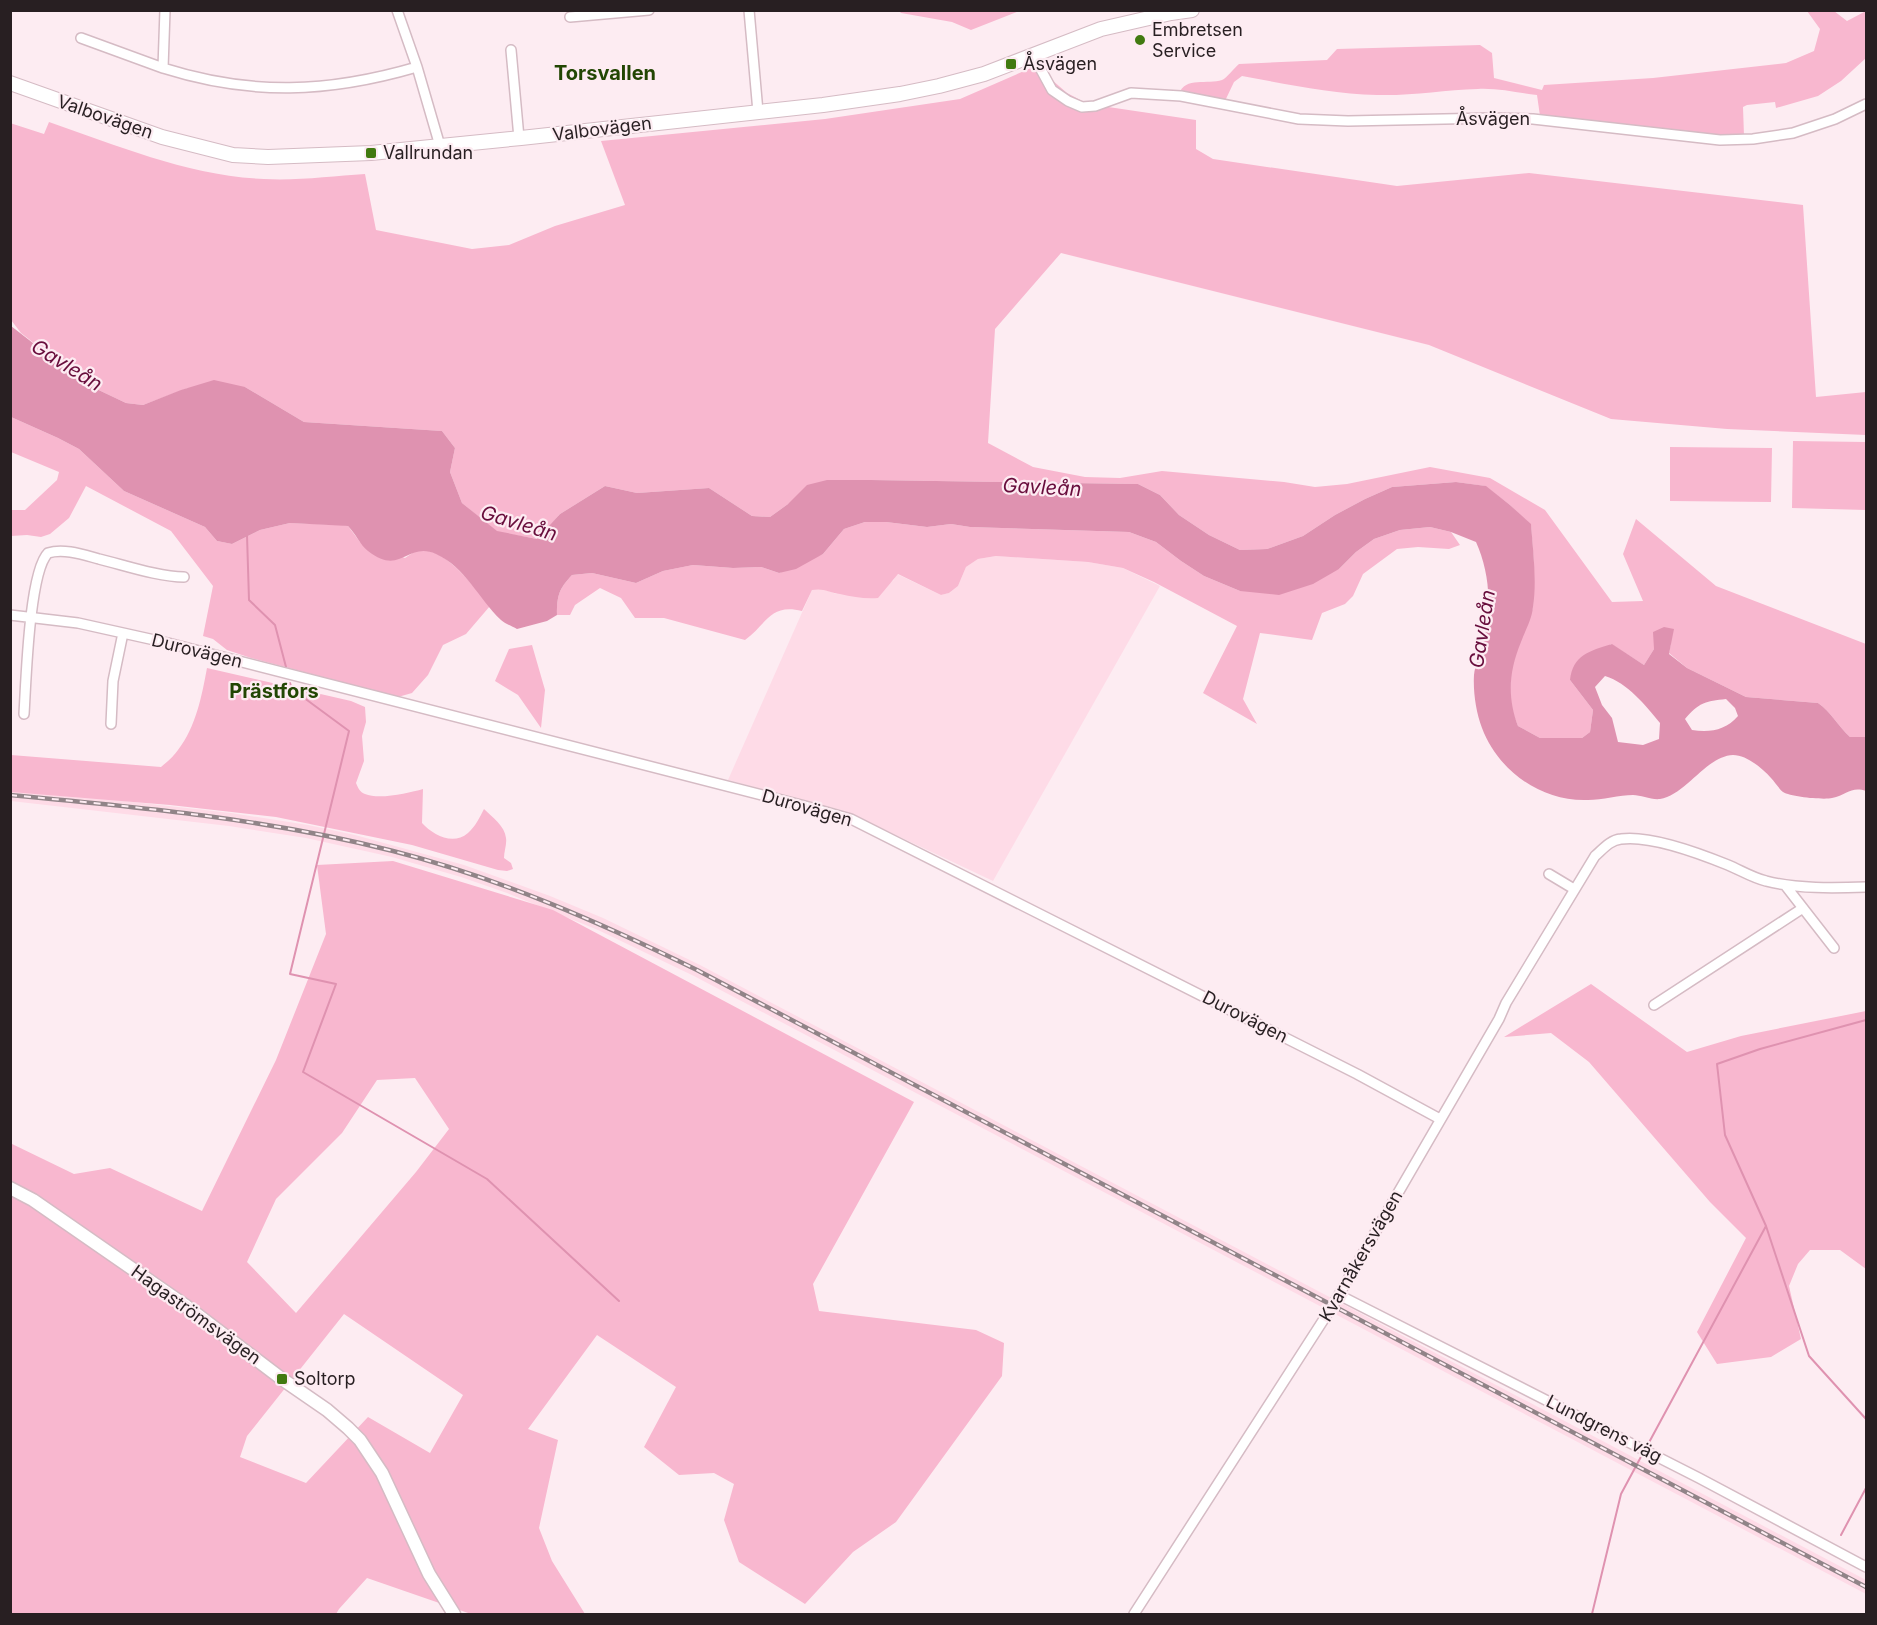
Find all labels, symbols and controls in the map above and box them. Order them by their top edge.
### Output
place label: Embretsen Service [1152,19,1243,61]
marker: Embretsen Service [1133,33,1147,47]
place label: Åsvägen [1023,51,1097,74]
marker: Åsvägen [1004,57,1018,71]
district label: Torsvallen [554,61,656,85]
street label: Valbovägen [55,90,156,143]
street label: Åsvägen [1456,106,1530,129]
street label: Valbovägen [551,112,653,145]
place label: Vallrundan [383,142,473,163]
marker: Vallrundan [364,146,378,160]
water label: Gavleån [27,334,107,396]
water label: Gavleån [1002,473,1082,501]
water label: Gavleån [478,500,560,546]
water label: Gavleån [1464,588,1500,670]
street label: Durovägen [150,629,245,672]
district label: Prästfors [229,679,319,703]
street label: Durovägen [760,785,855,830]
street label: Durovägen [1199,986,1291,1047]
street label: Kvarnåkersvägen [1315,1186,1407,1325]
street label: Hagaströmsvägen [127,1261,265,1369]
place label: Soltorp [294,1368,356,1389]
marker: Soltorp [275,1372,289,1386]
street label: Lundgrens väg [1543,1390,1666,1467]

